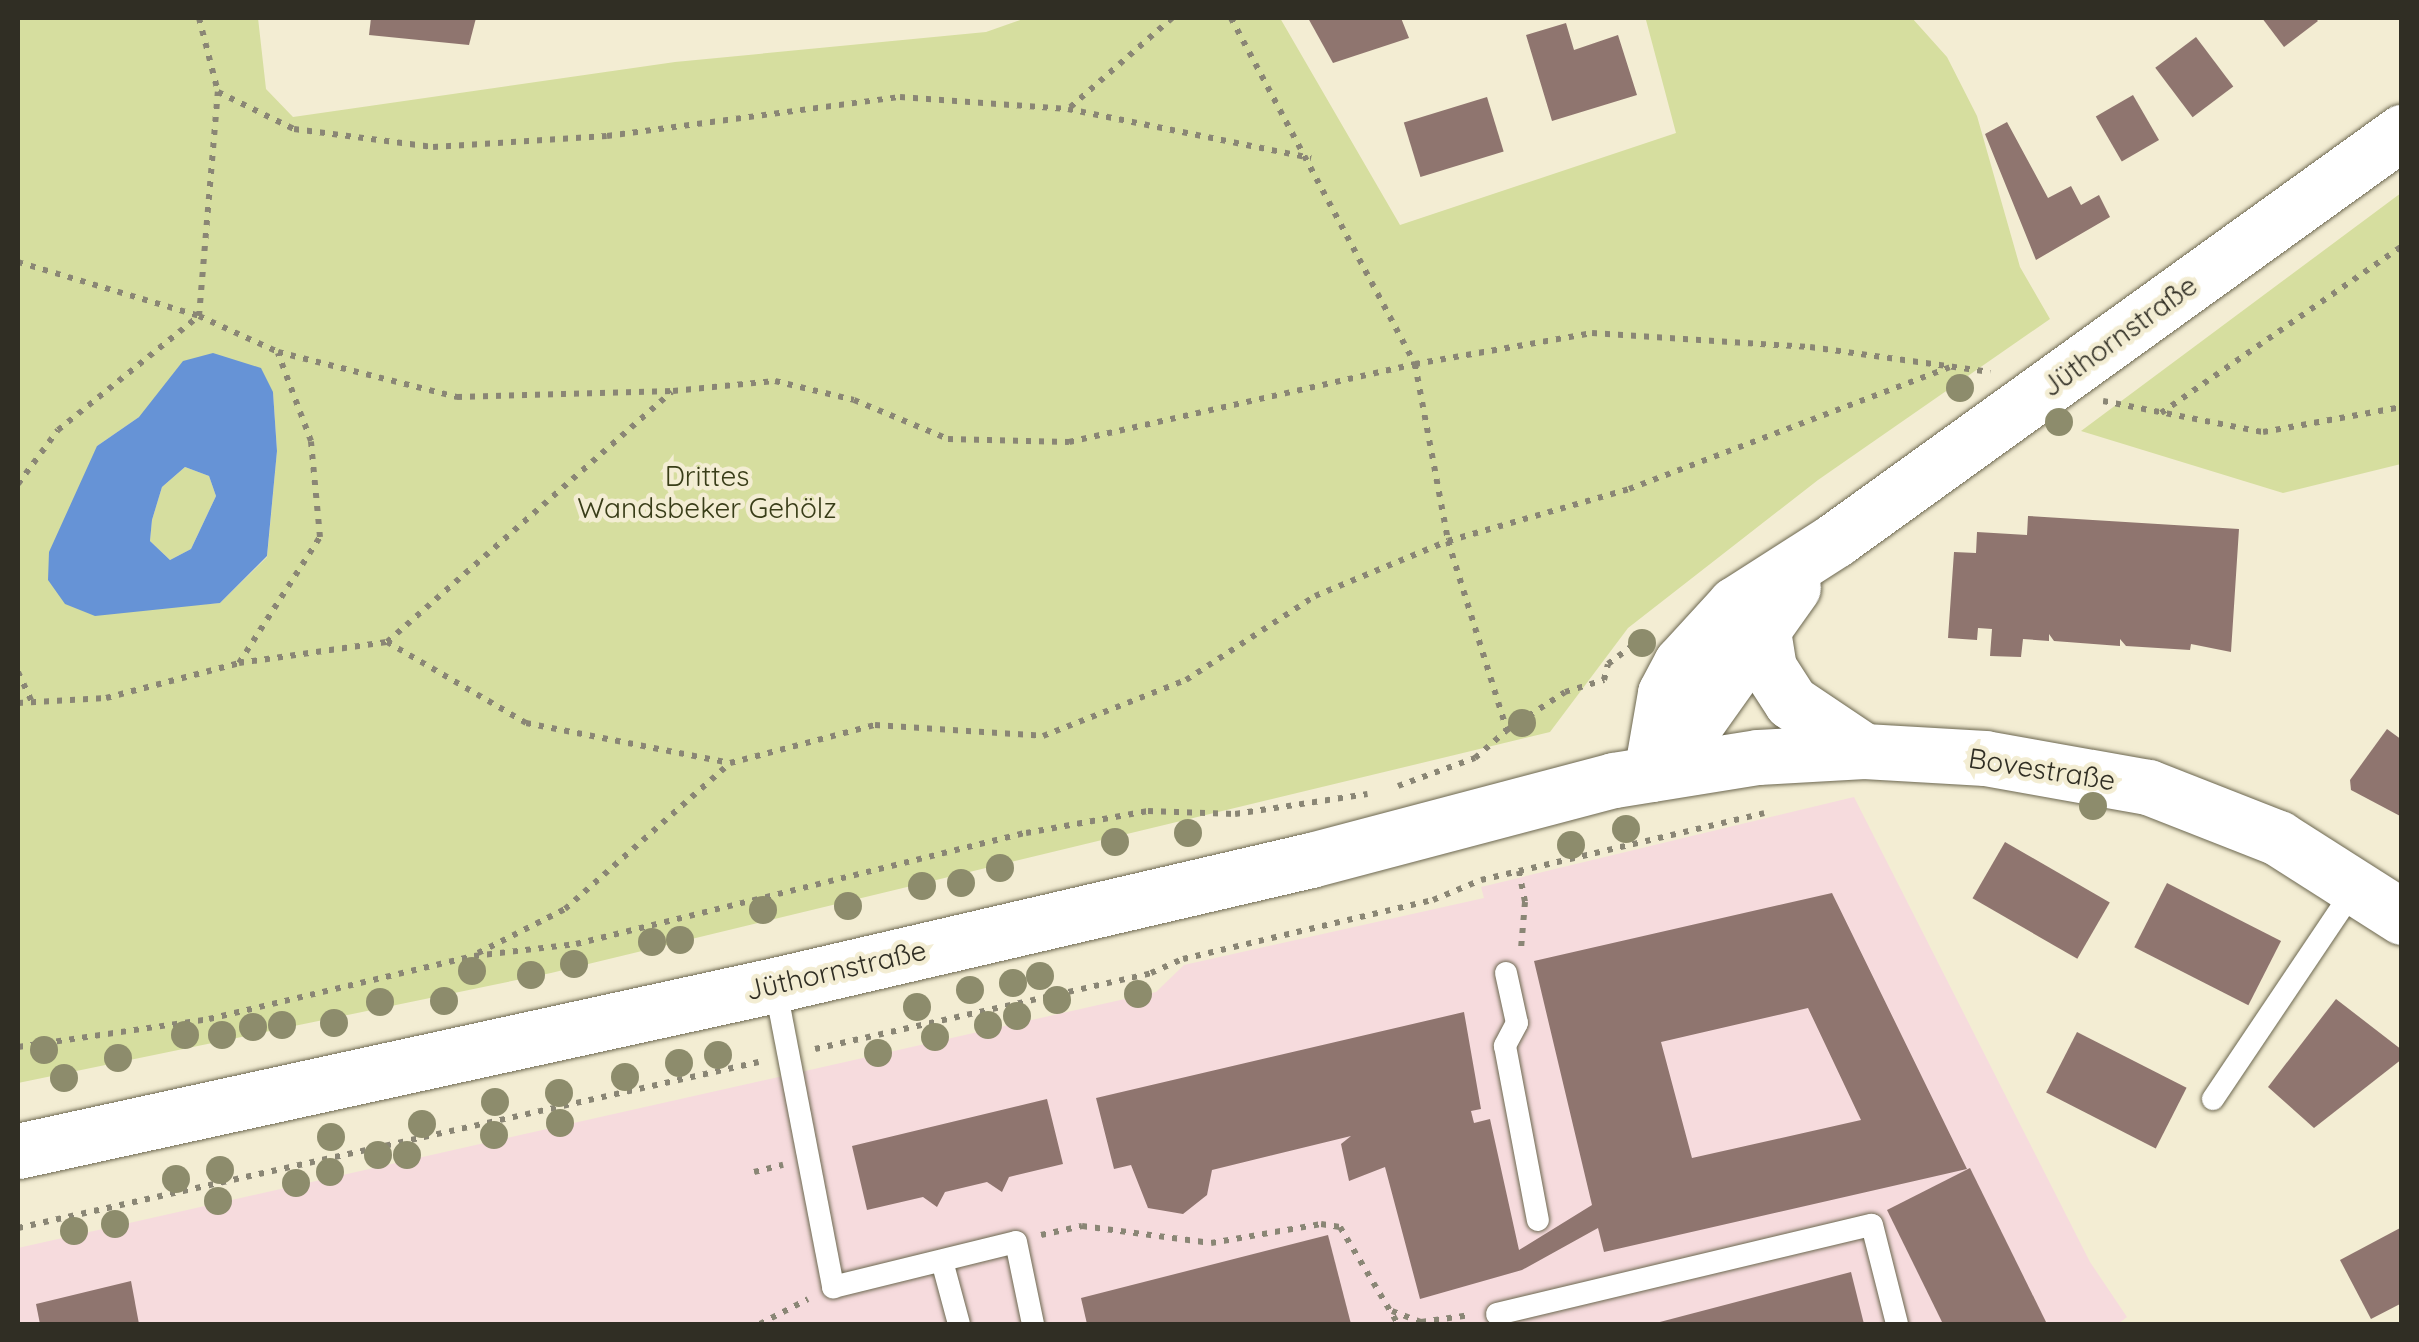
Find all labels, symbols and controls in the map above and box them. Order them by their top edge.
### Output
street label: Jüthornstraße [2035,268,2203,404]
park label: Drittes Wandsbeker Gehölz [577,459,837,525]
street label: Bovestraße [1966,741,2118,797]
street label: Jüthornstraße [743,933,929,1007]

